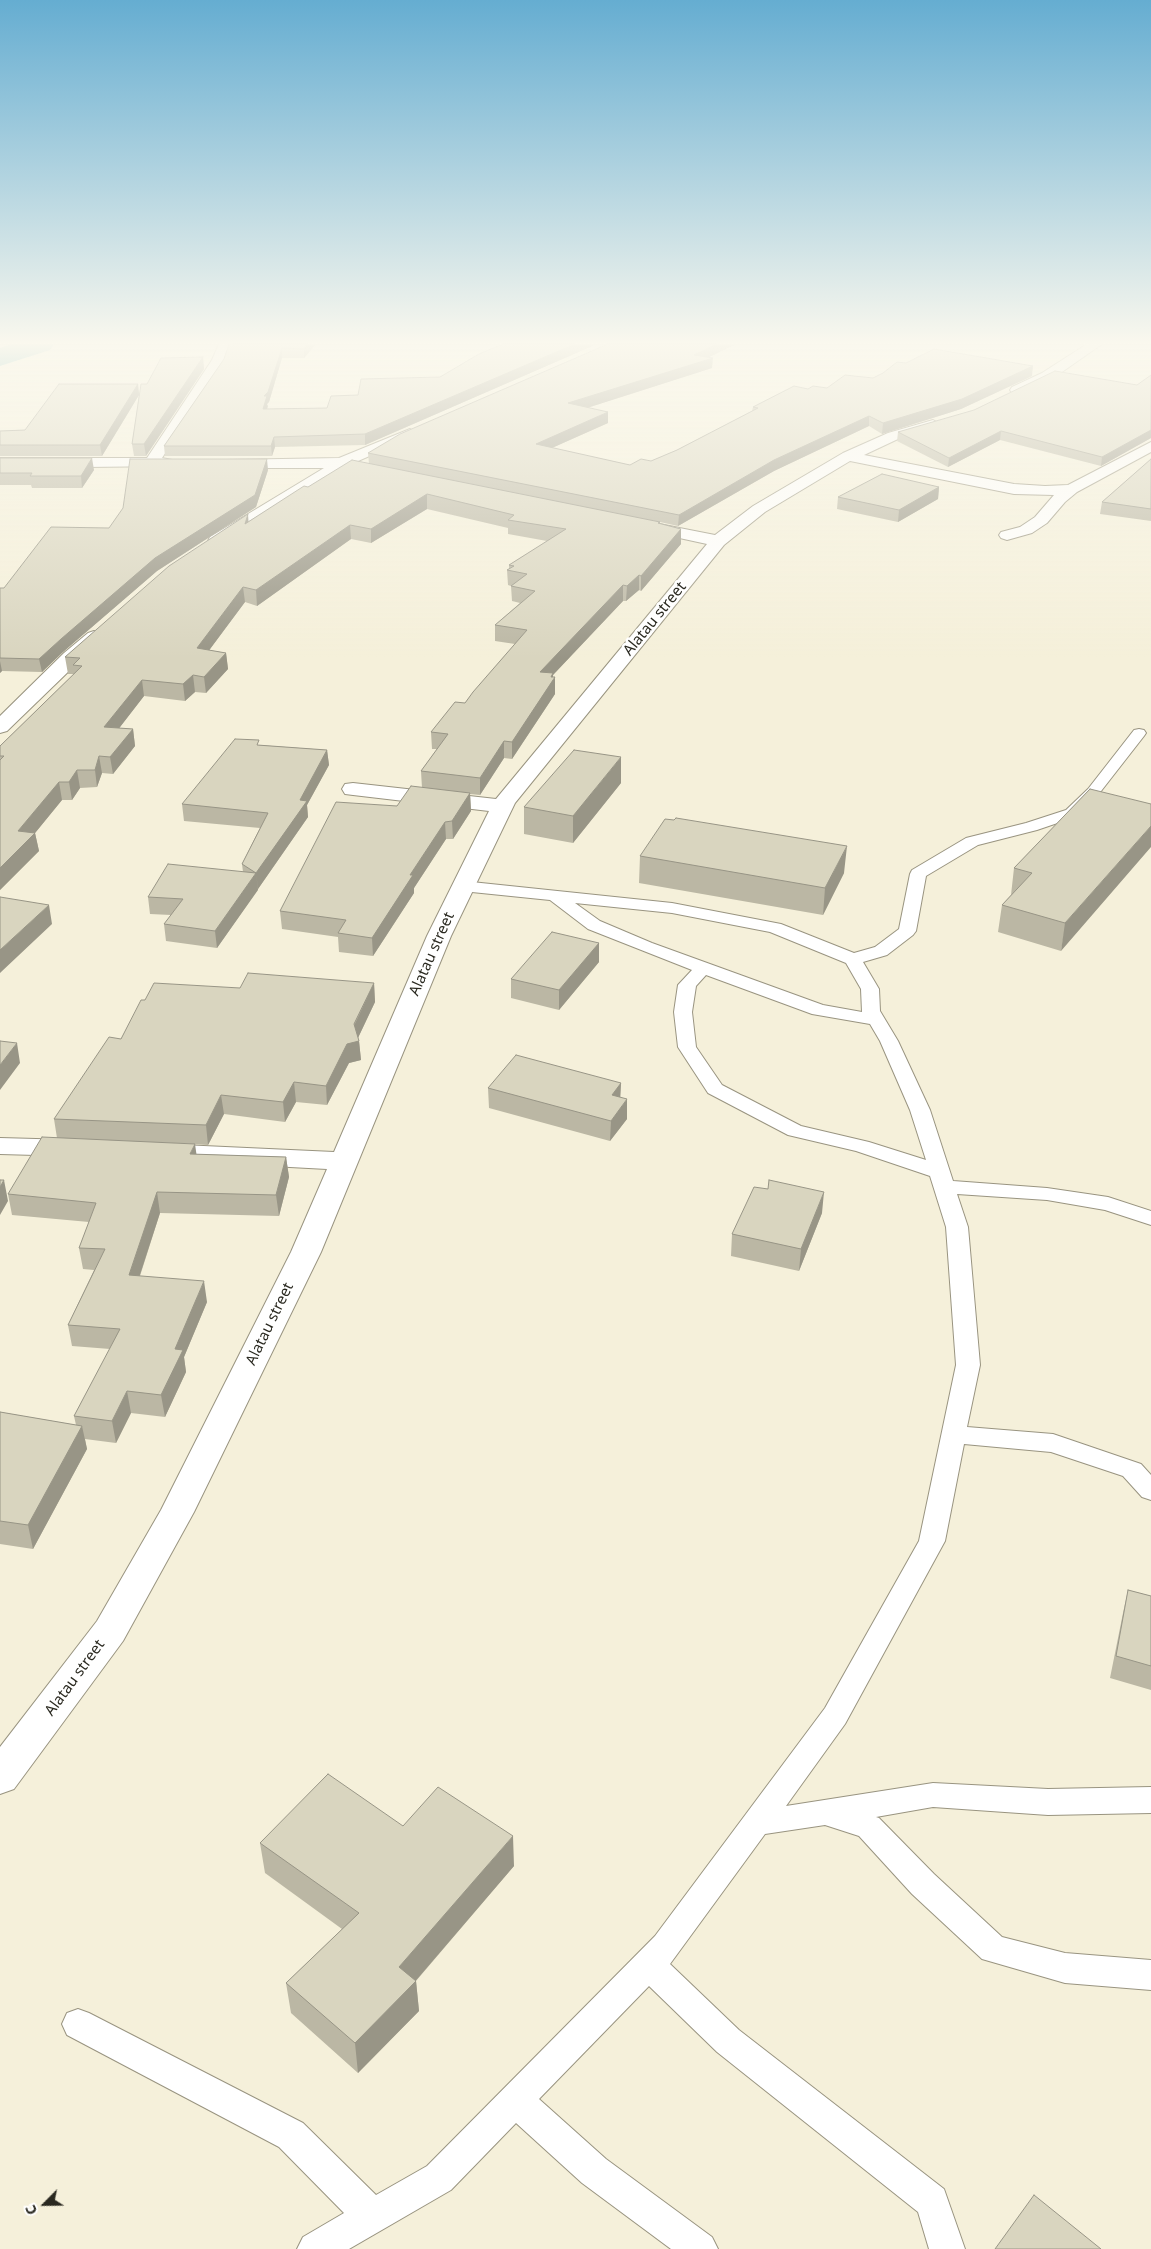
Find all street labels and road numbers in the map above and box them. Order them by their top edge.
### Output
street label: Alatau street [620,578,690,660]
street label: Alatau street [406,909,458,999]
street label: Alatau street [242,1280,298,1368]
street label: Alatau street [41,1636,109,1720]

